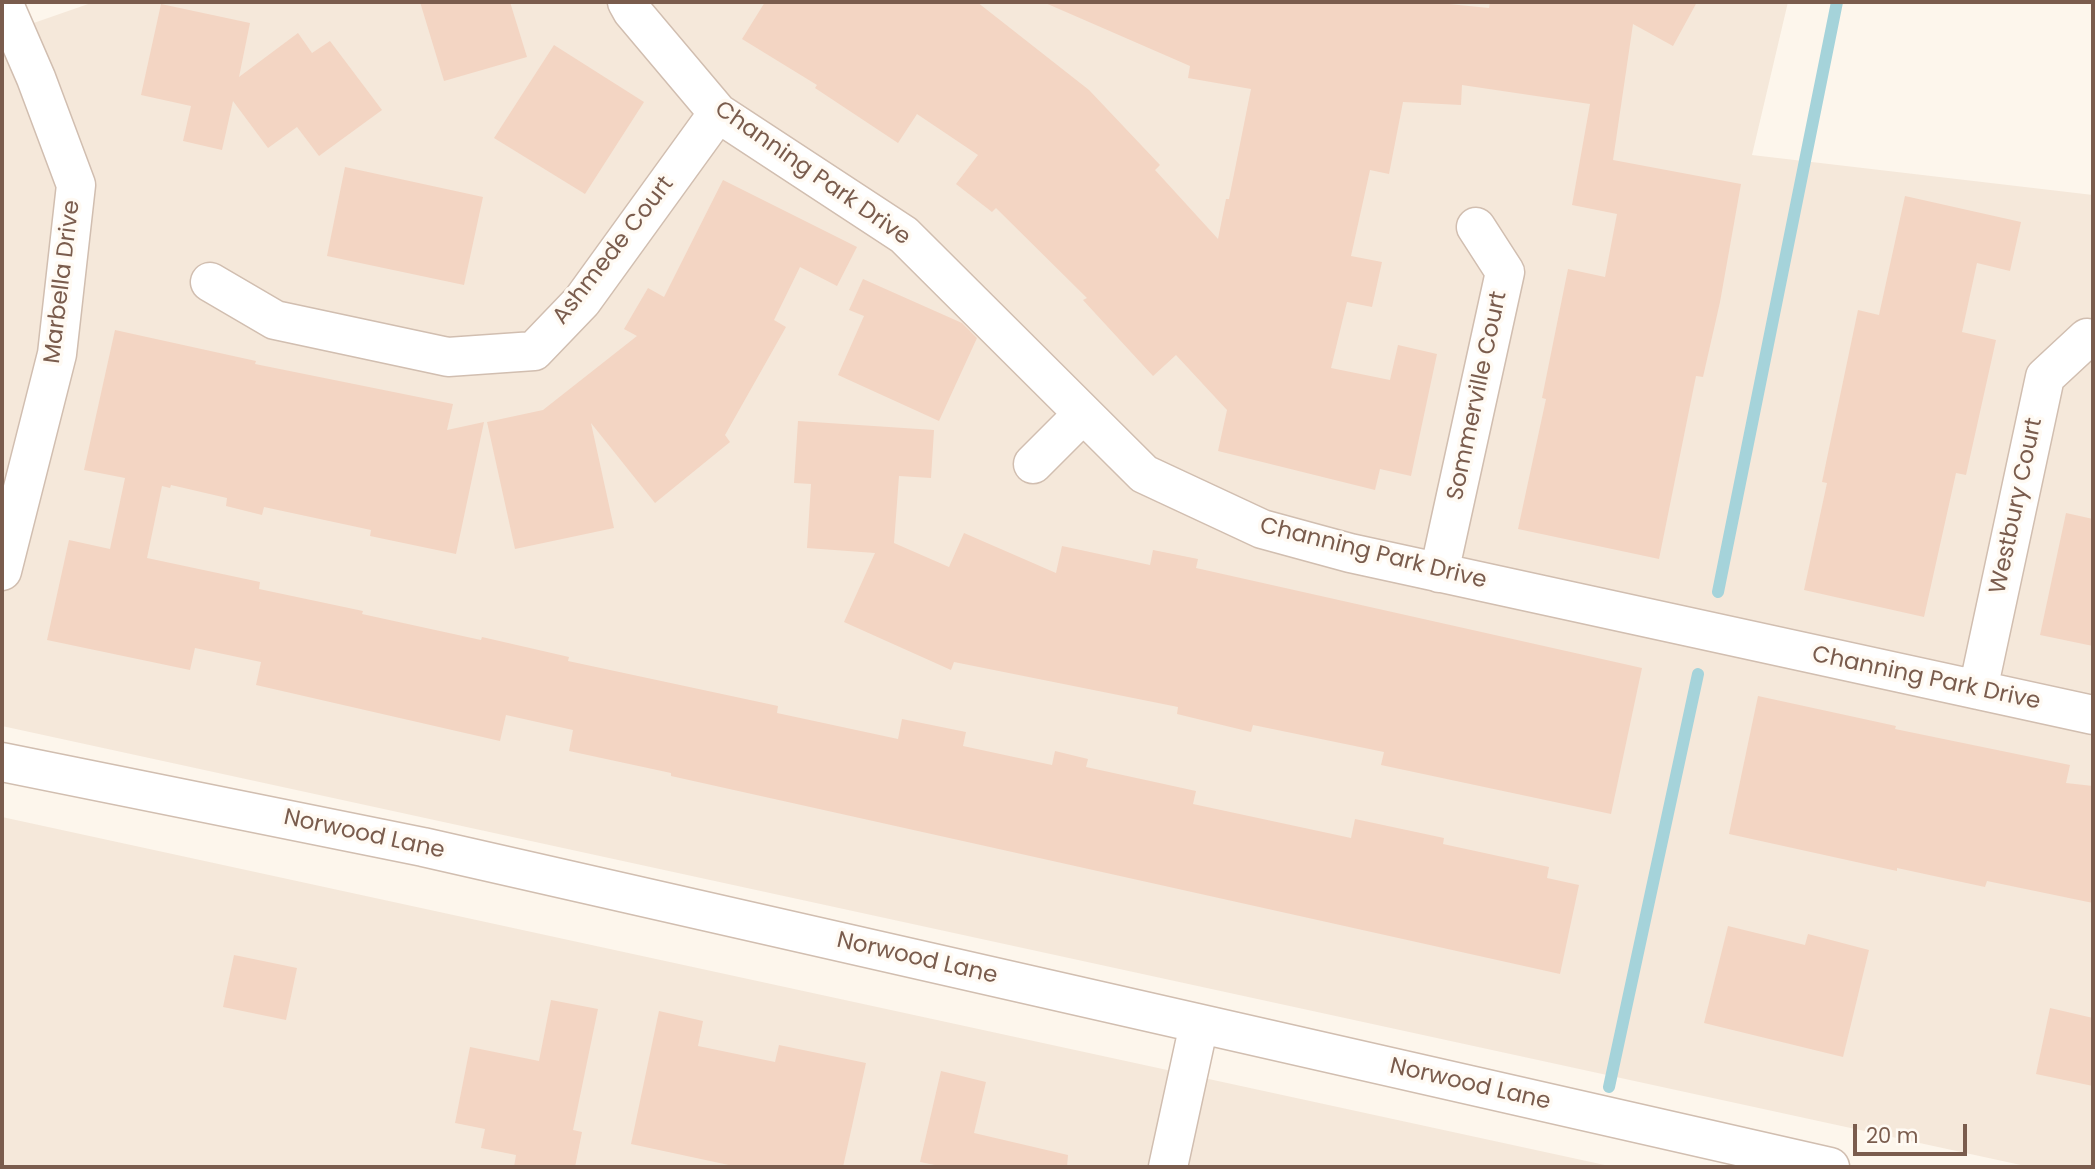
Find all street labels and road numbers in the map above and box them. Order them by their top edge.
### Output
street label: Channing Park Drive [709,96,915,252]
street label: Ashmede Court [548,171,680,331]
street label: Marbella Drive [39,199,87,365]
street label: Sommerville Court [1442,289,1514,503]
street label: Westbury Court [1985,416,2049,596]
street label: Channing Park Drive [1257,512,1489,596]
street label: Channing Park Drive [1809,641,2043,717]
street label: Norwood Lane [281,804,447,866]
street label: Norwood Lane [834,927,1000,991]
street label: Norwood Lane [1387,1053,1553,1117]

